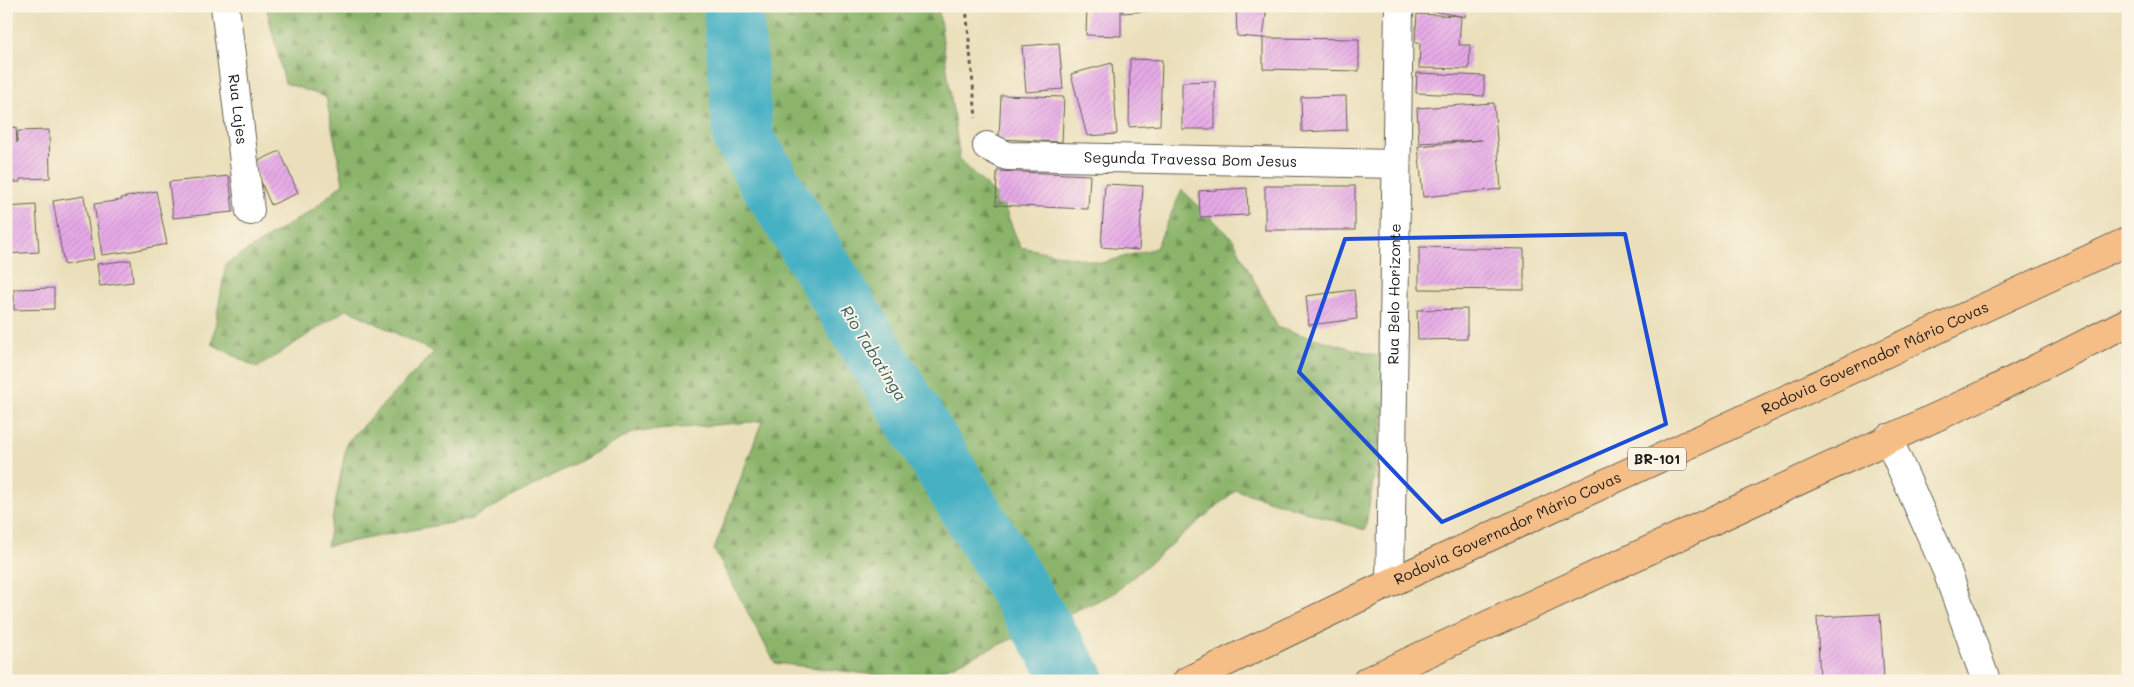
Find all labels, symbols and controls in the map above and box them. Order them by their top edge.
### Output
street label: Rua Lajes [224,73,253,146]
street label: Segunda Travessa Bom Jesus [1084,147,1297,171]
street label: Rua Belo Horizonte [1382,223,1405,365]
street label: Rodovia Governador Mário Covas [1758,296,1991,419]
water label: Rio Tabatinga [837,301,912,404]
road number: BR-101 [1628,448,1686,470]
street label: Rodovia Governador Mário Covas [1390,466,1624,589]

